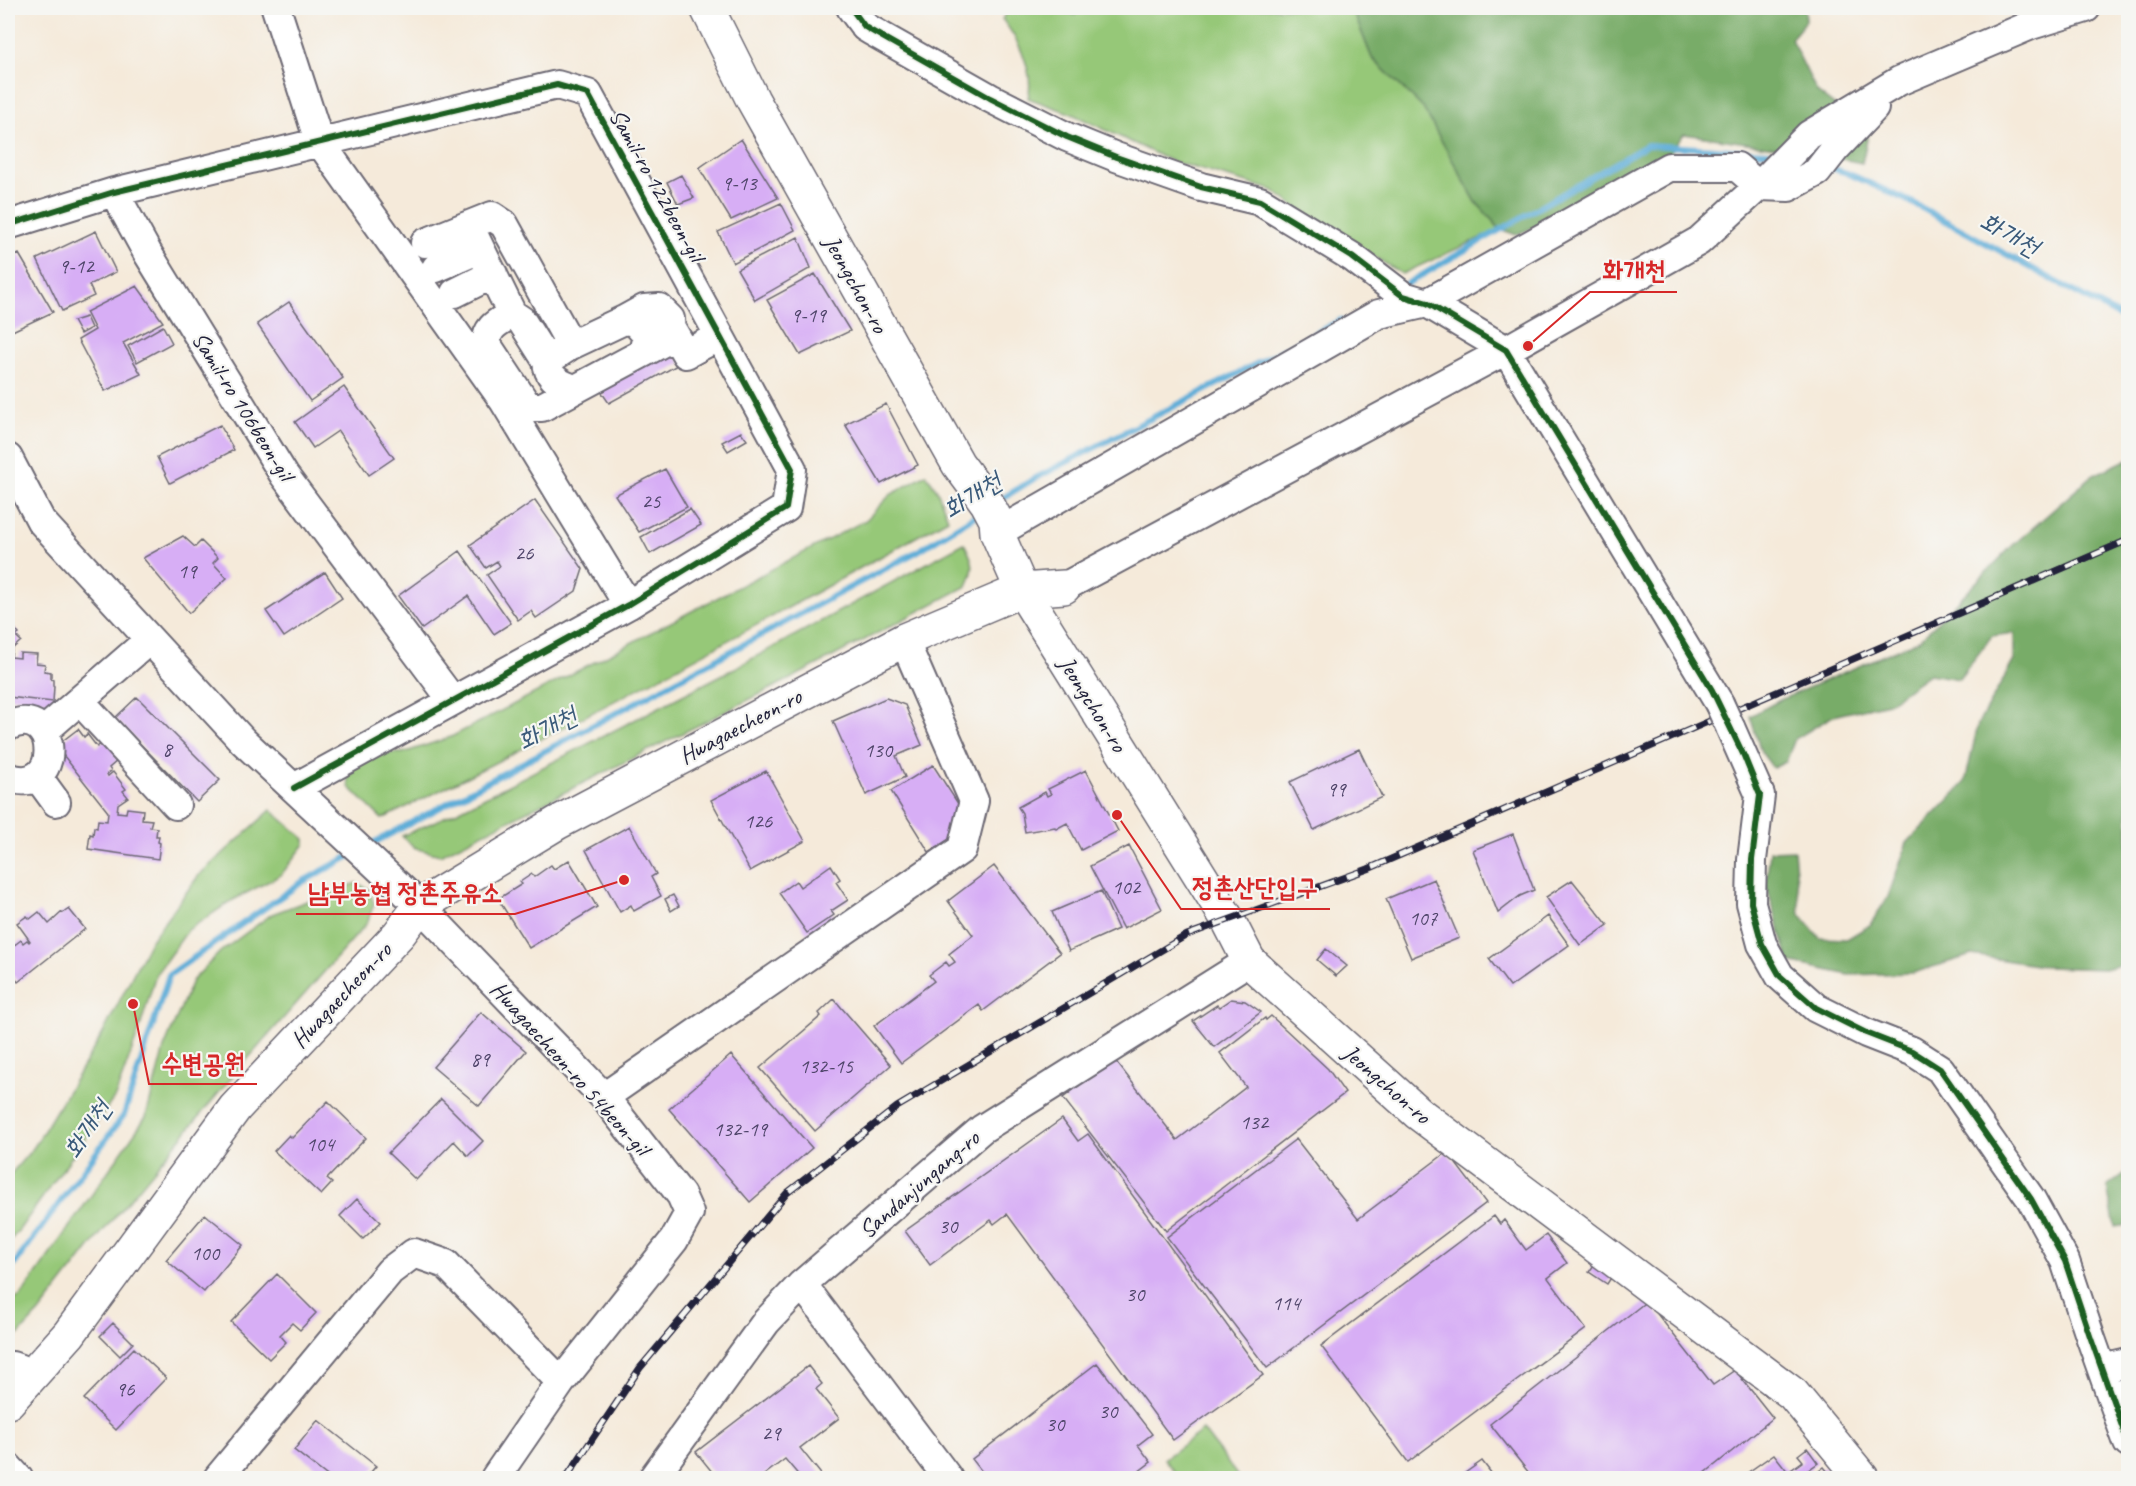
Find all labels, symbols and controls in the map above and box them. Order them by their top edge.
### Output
street label: Samil-ro 122beon-gil [603,104,713,270]
house number: 9-13 [721,170,758,196]
water label: 화개천 [1974,205,2048,266]
street label: Jeongchon-ro [816,229,896,339]
callout: 화개천 [1590,248,1677,292]
house number: 9-12 [58,253,95,279]
text: 화개천 [1603,254,1665,287]
house number: 9-19 [790,302,827,328]
street label: Samil-ro 106beon-gil [185,326,303,489]
water label: 화개천 [937,463,1010,526]
house number: 25 [642,488,662,514]
house number: 26 [515,540,534,566]
house number: 19 [178,558,198,584]
street label: Jeongchon-ro [1051,650,1135,759]
street label: Hwagaecheon-ro [674,680,808,771]
water label: 화개천 [512,698,585,758]
house number: 8 [162,736,174,762]
house number: 130 [864,737,894,763]
house number: 99 [1327,776,1347,802]
house number: 126 [744,808,773,834]
callout: 정촌산단입구 [1181,865,1330,909]
callout: 남부농협 정촌주유소 [296,870,515,914]
text: 정촌산단입구 [1192,871,1318,904]
house number: 102 [1112,874,1142,900]
text: 남부농협 정촌주유소 [308,876,502,909]
house number: 107 [1409,905,1439,931]
street label: Hwagaecheon-ro [284,934,399,1054]
street label: Hwagaecheon-ro 54beon-gil [484,975,659,1164]
street label: Jeongchon-ro [1336,1037,1438,1131]
callout: 수변공원 [149,1040,257,1084]
house number: 89 [471,1046,491,1072]
text: 수변공원 [161,1047,245,1080]
house number: 132-15 [799,1053,855,1079]
water label: 화개천 [56,1091,120,1165]
house number: 132 [1240,1109,1270,1135]
house number: 132-19 [713,1116,769,1142]
street label: Sandanjungang-ro [852,1122,987,1245]
house number: 104 [306,1131,337,1157]
house number: 30 [939,1213,959,1239]
house number: 100 [191,1240,221,1266]
house number: 30 [1126,1281,1146,1307]
house number: 114 [1272,1290,1303,1316]
house number: 96 [116,1376,135,1402]
house number: 30 [1099,1398,1119,1424]
house number: 30 [1046,1411,1066,1437]
house number: 29 [762,1420,782,1446]

